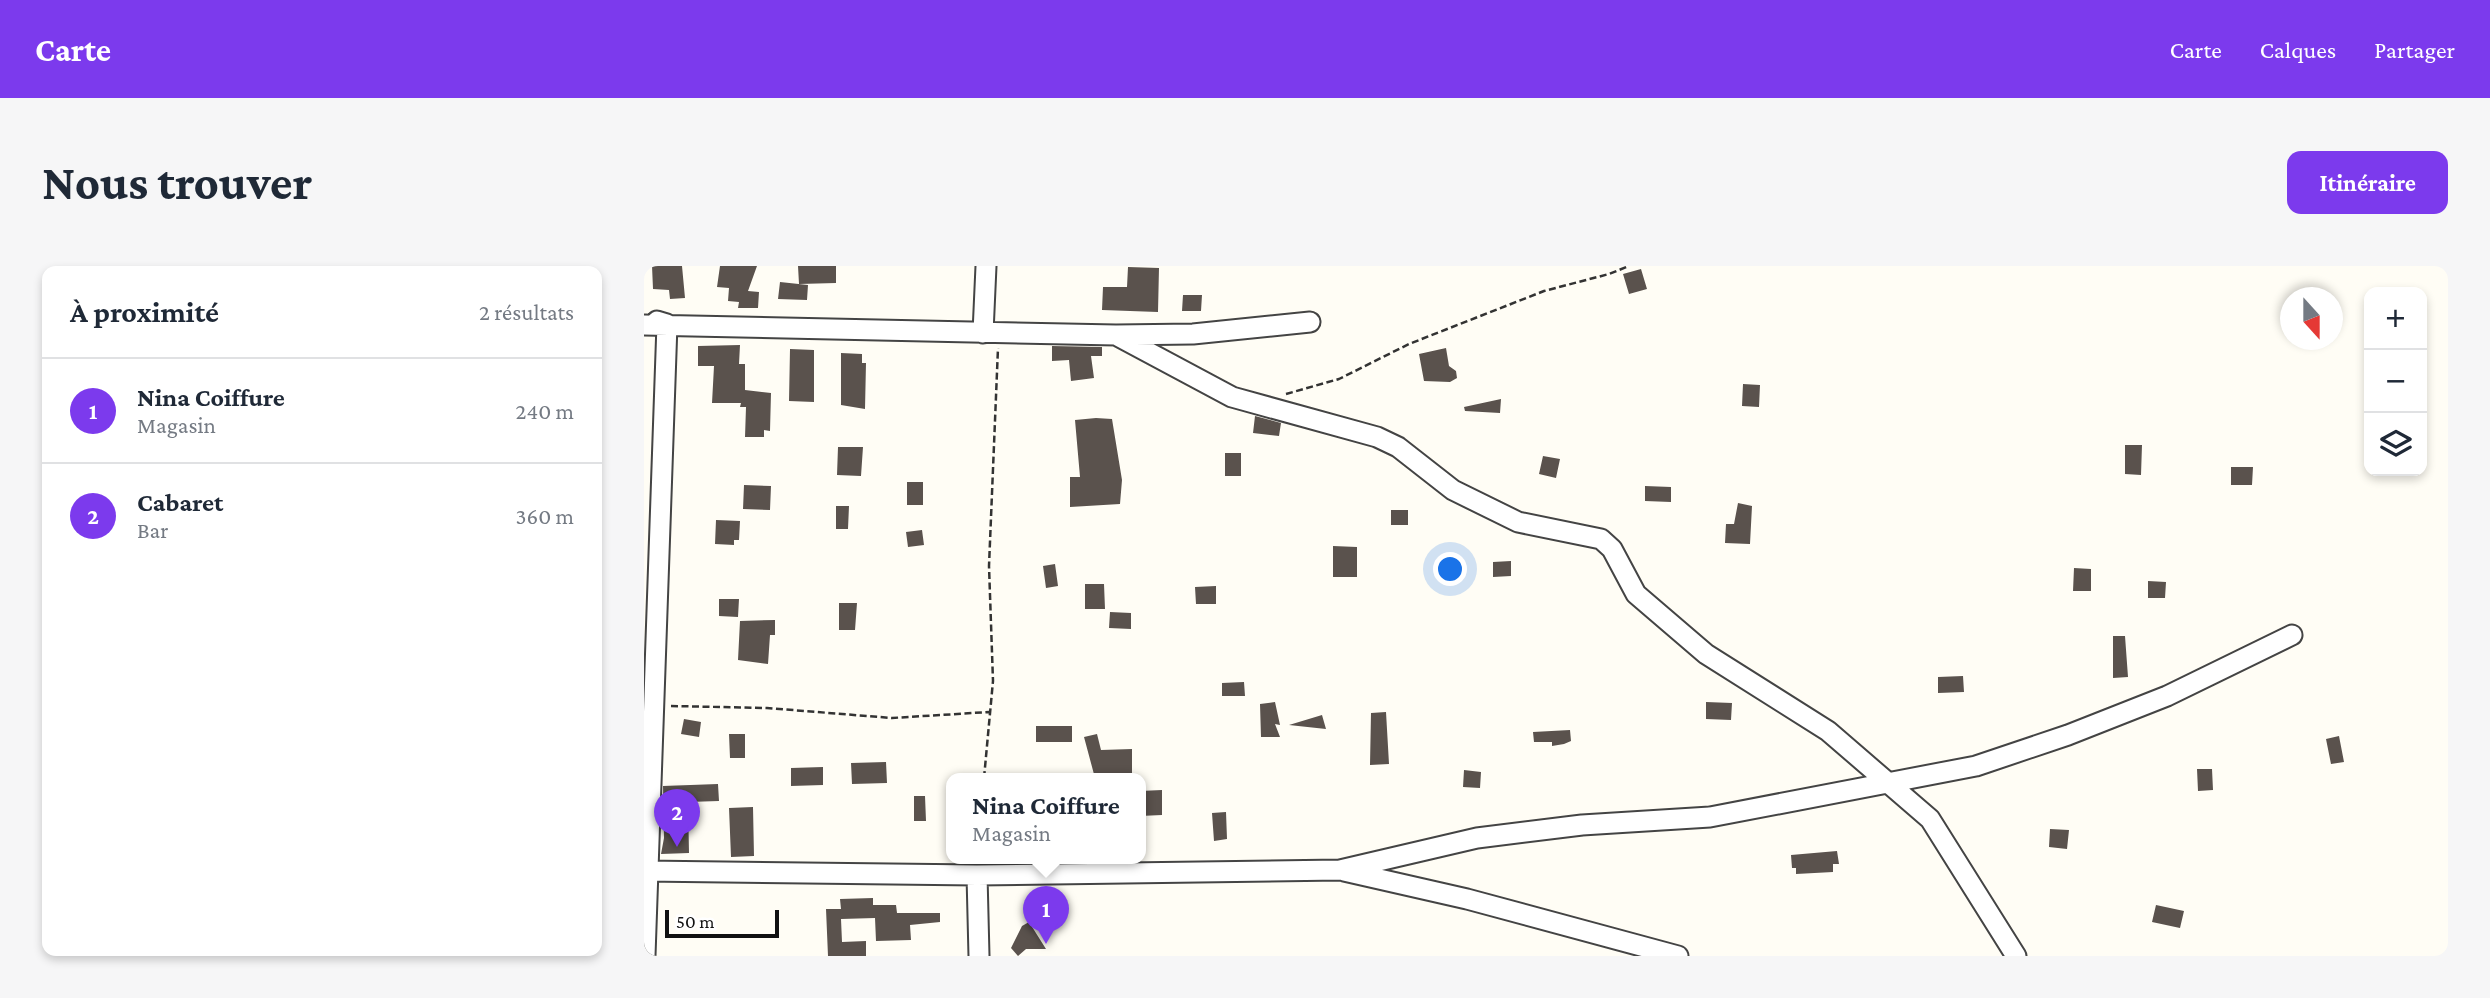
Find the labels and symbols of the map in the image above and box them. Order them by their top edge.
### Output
north arrow [2280,287,2343,350]
your location [1433,552,1467,586]
pin: 2 [654,789,700,847]
pin: 1 [1023,886,1069,944]
scale bar [665,907,779,939]

